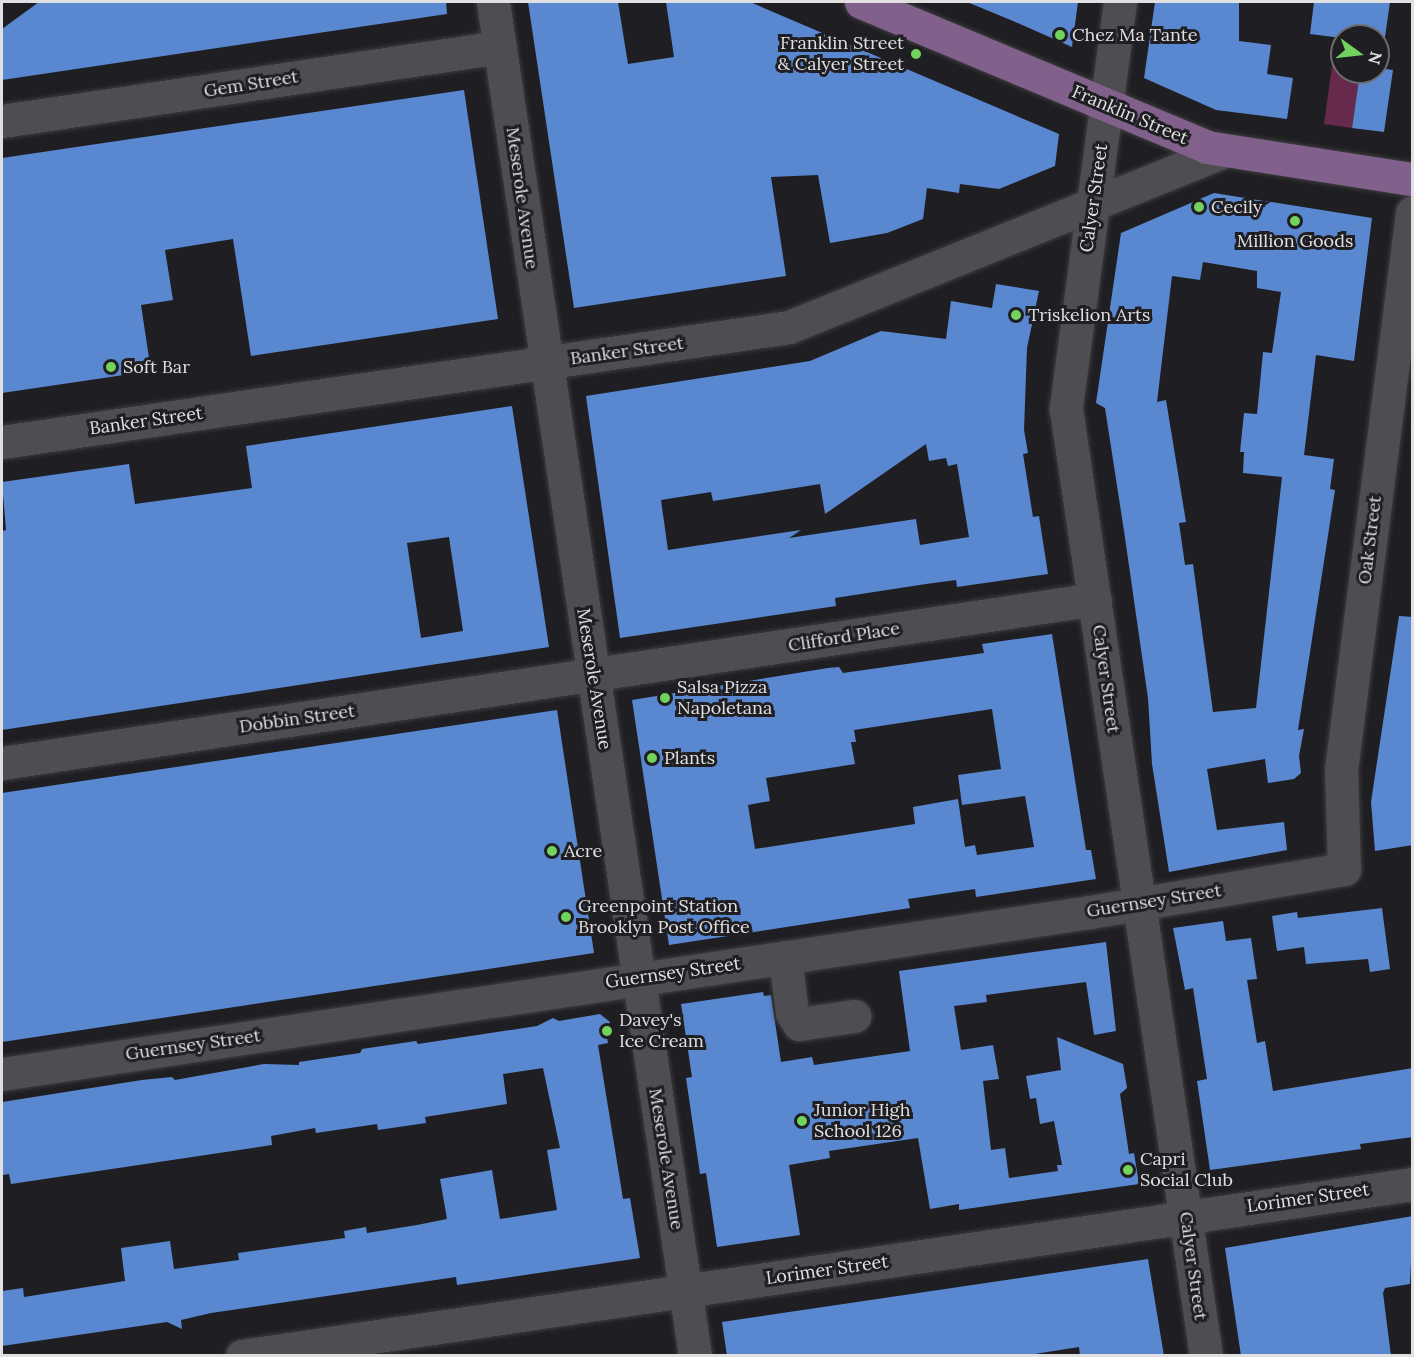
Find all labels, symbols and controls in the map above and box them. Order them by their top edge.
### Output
place label: Chez Ma Tante [1072,24,1197,46]
north arrow [1330,24,1390,84]
marker: Chez Ma Tante [1053,28,1067,42]
place label: Franklin Street & Calyer Street [777,33,904,76]
marker: Franklin Street & Calyer Street [909,47,923,61]
text: N [1364,50,1387,67]
street label: Gem Street [202,66,300,102]
street label: Franklin Street [1069,81,1191,149]
street label: Meserole Avenue [501,126,543,270]
street label: Calyer Street [1076,142,1112,254]
place label: Cecily [1211,196,1262,218]
marker: Cecily [1192,200,1206,214]
marker: Million Goods [1288,214,1302,228]
place label: Million Goods [1237,230,1353,252]
place label: Triskelion Arts [1028,304,1150,326]
marker: Triskelion Arts [1009,308,1023,322]
street label: Banker Street [569,332,685,370]
place label: Soft Bar [123,356,190,378]
marker: Soft Bar [104,360,118,374]
street label: Banker Street [88,402,204,440]
street label: Oak Street [1354,495,1386,585]
street label: Meserole Avenue [572,607,616,751]
street label: Clifford Place [787,618,901,656]
street label: Calyer Street [1088,623,1124,735]
place label: Salsa Pizza Napoletana [677,677,772,720]
marker: Salsa Pizza Napoletana [658,691,672,705]
street label: Dobbin Street [238,700,356,738]
place label: Plants [664,747,715,769]
marker: Plants [645,751,659,765]
place label: Acre [564,840,602,862]
marker: Acre [545,844,559,858]
street label: Guernsey Street [1085,880,1223,922]
place label: Greenpoint Station Brooklyn Post Office [578,896,750,938]
marker: Greenpoint Station Brooklyn Post Office [559,910,573,924]
street label: Guernsey Street [604,953,742,993]
place label: Davey's Ice Cream [619,1010,704,1052]
marker: Davey's Ice Cream [600,1024,614,1038]
street label: Guernsey Street [124,1025,262,1065]
street label: Meserole Avenue [644,1087,688,1231]
place label: Junior High School 126 [814,1100,911,1142]
marker: Junior High School 126 [795,1114,809,1128]
place label: Capri Social Club [1140,1149,1233,1192]
marker: Capri Social Club [1121,1163,1135,1177]
street label: Lorimer Street [1246,1179,1370,1217]
street label: Calyer Street [1175,1210,1211,1322]
street label: Lorimer Street [765,1251,889,1289]

